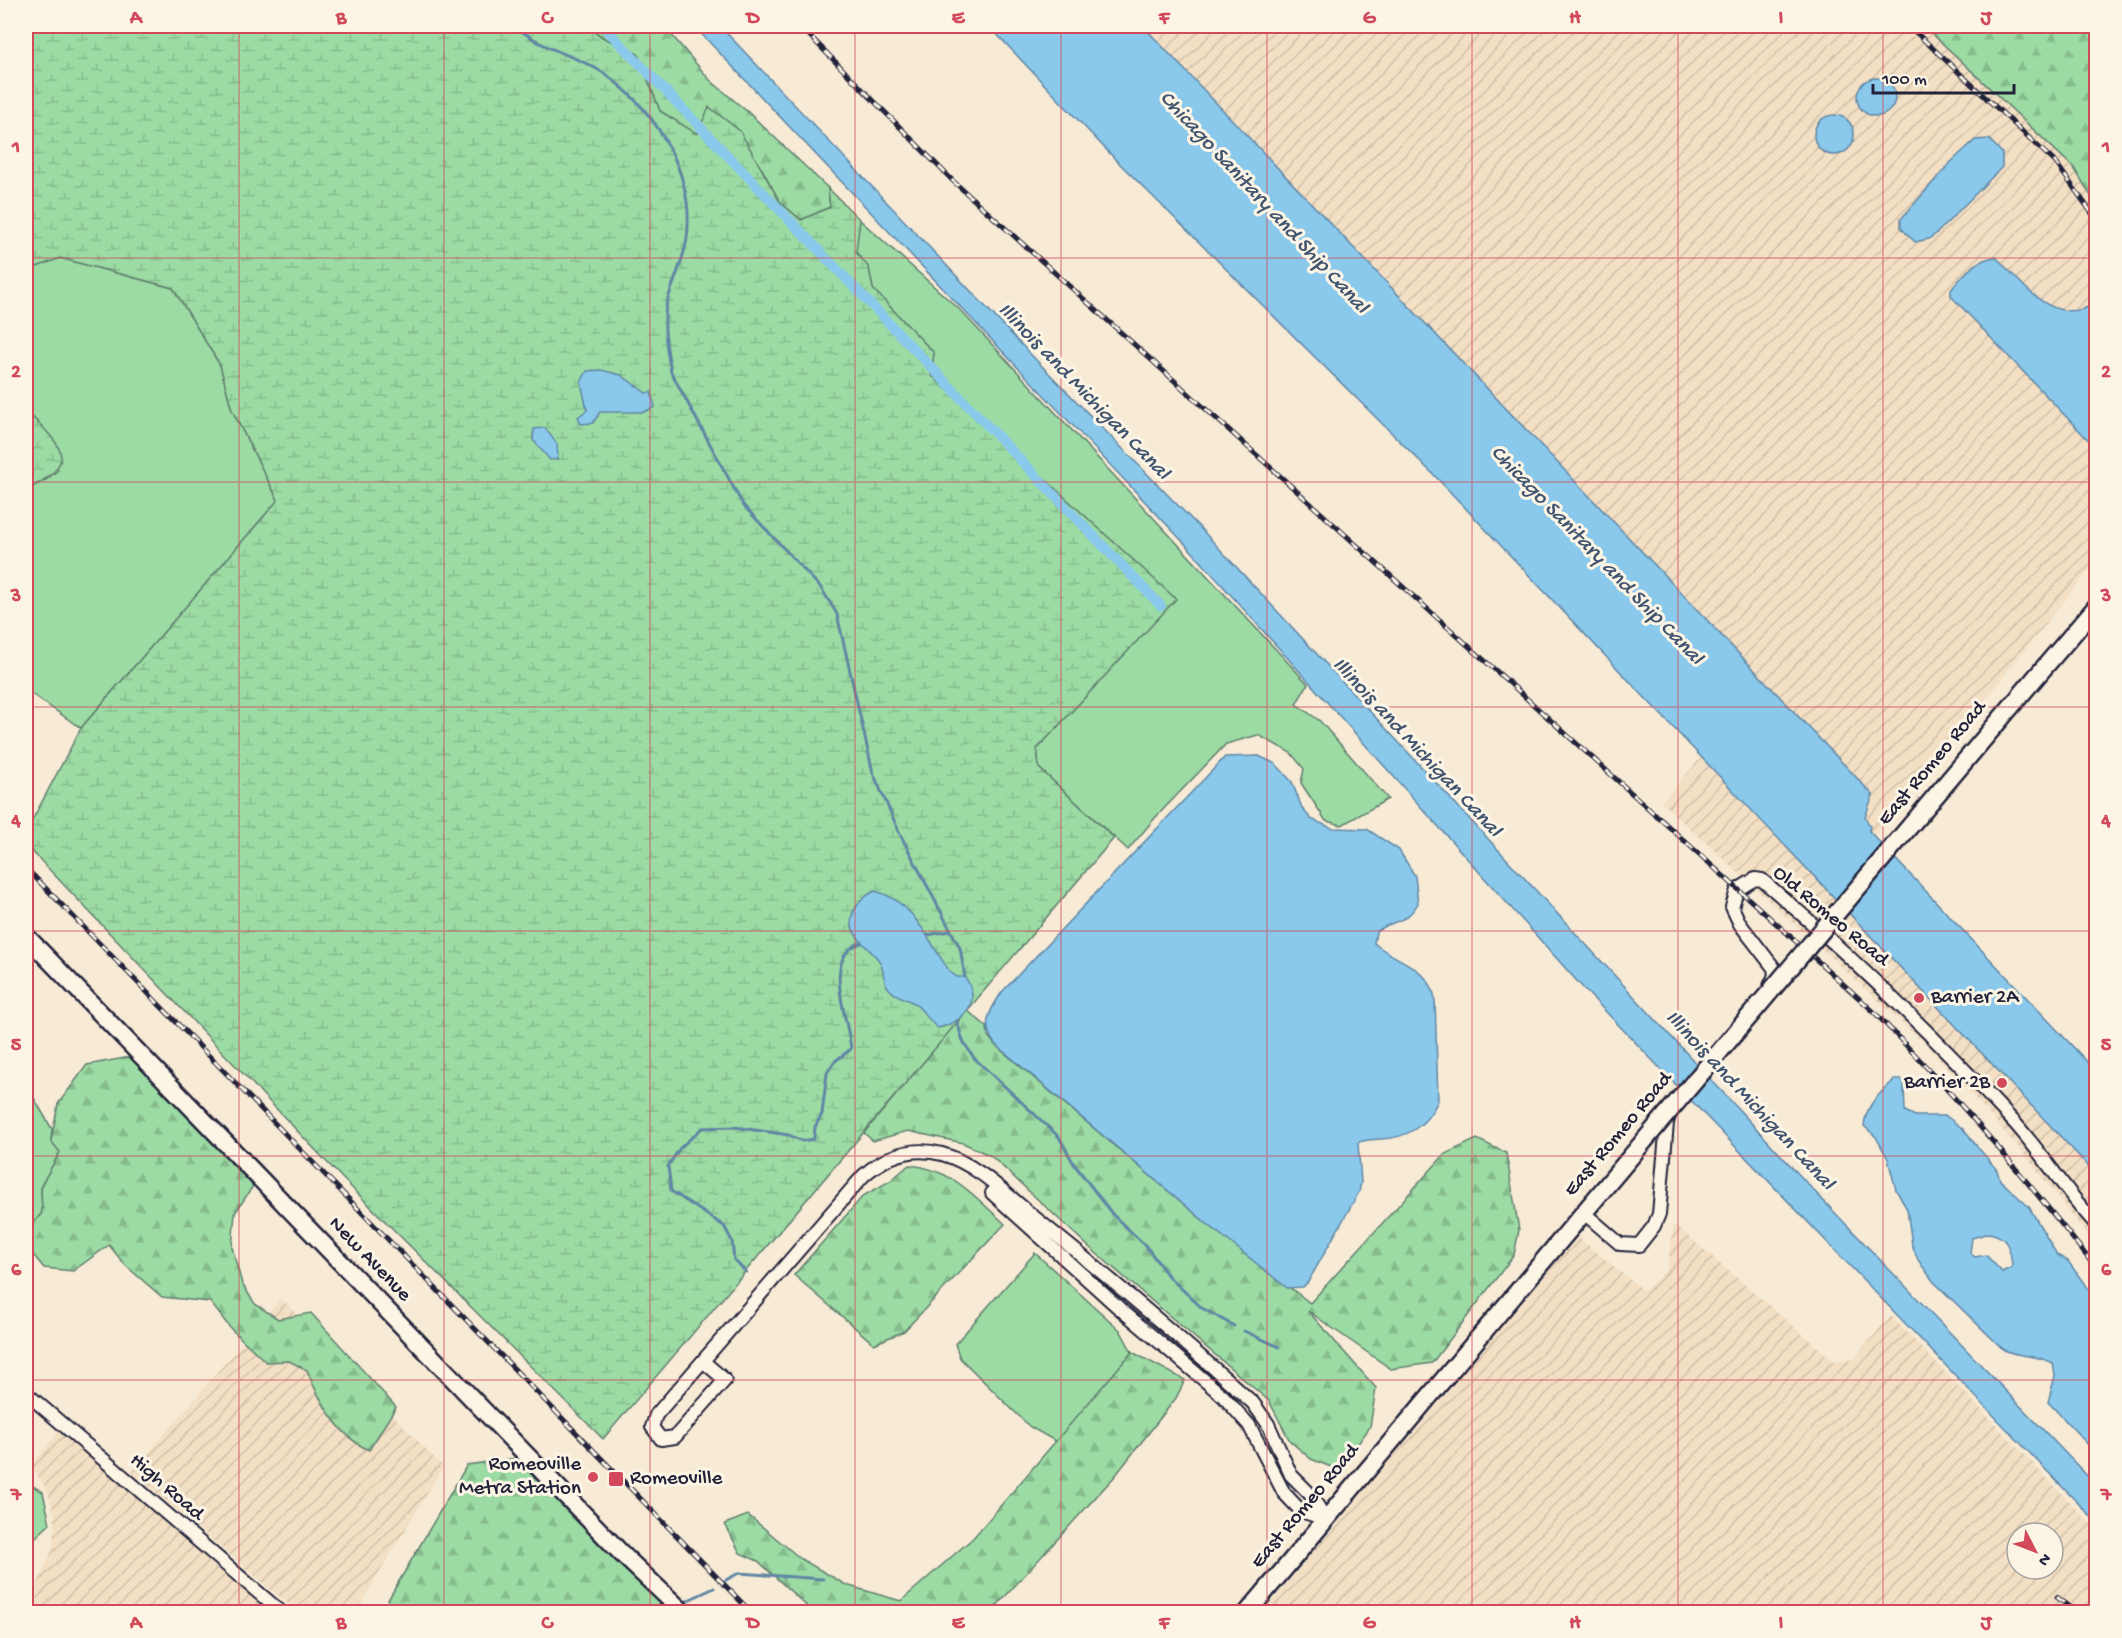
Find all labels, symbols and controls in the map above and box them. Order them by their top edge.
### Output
text: A [129,8,144,31]
text: B [335,8,347,31]
text: C [541,8,555,31]
text: D [744,8,760,31]
text: E [952,8,966,31]
text: F [1158,8,1171,31]
text: G [1363,8,1377,31]
text: H [1569,8,1581,31]
text: I [1779,8,1784,31]
text: J [1980,8,1993,31]
scale bar [1873,57,2014,95]
text: 100 m [1881,70,1927,91]
water label: Chicago Sanitary and Ship Canal [1153,86,1374,321]
text: 1 [11,137,20,160]
text: 1 [2101,137,2110,160]
water label: Illinois and Michigan Canal [991,298,1175,487]
text: 2 [11,362,21,385]
text: 2 [2101,362,2111,385]
water label: Chicago Sanitary and Ship Canal [1484,441,1709,672]
text: 3 [10,586,21,609]
text: 3 [2100,586,2111,609]
water label: Illinois and Michigan Canal [1326,653,1507,844]
street label: East Romeo Road [1873,695,1994,832]
text: 4 [10,811,21,834]
text: 4 [2100,811,2111,834]
street label: Old Romeo Road [1767,861,1894,974]
place label: Barrier 2A [1930,986,2020,1011]
marker: Barrier 2A [1912,991,1926,1005]
water label: Illinois and Michigan Canal [1659,1006,1840,1197]
text: 5 [11,1035,22,1058]
text: 5 [2101,1035,2112,1058]
street label: East Romeo Road [1559,1066,1680,1203]
place label: Barrier 2B [1903,1071,1991,1096]
marker: Barrier 2B [1995,1076,2009,1090]
street label: New Avenue [322,1212,417,1309]
text: 6 [11,1260,22,1283]
text: 6 [2101,1260,2112,1283]
street label: East Romeo Road [1246,1438,1367,1575]
street label: High Road [124,1449,210,1528]
place label: Romeoville Metra Station [459,1453,582,1502]
place label: Romeoville [630,1467,724,1492]
marker: Romeoville Metra Station [586,1470,600,1484]
marker: Romeoville [607,1470,625,1488]
text: 7 [10,1485,23,1508]
text: 7 [2100,1485,2113,1508]
north arrow [2005,1521,2065,1581]
text: N [2033,1548,2054,1569]
text: A [129,1613,144,1636]
text: B [335,1613,347,1636]
text: C [541,1613,555,1636]
text: D [744,1613,760,1636]
text: E [952,1613,966,1636]
text: F [1158,1613,1171,1636]
text: G [1363,1613,1377,1636]
text: H [1569,1613,1581,1636]
text: I [1779,1613,1784,1636]
text: J [1980,1613,1993,1636]

